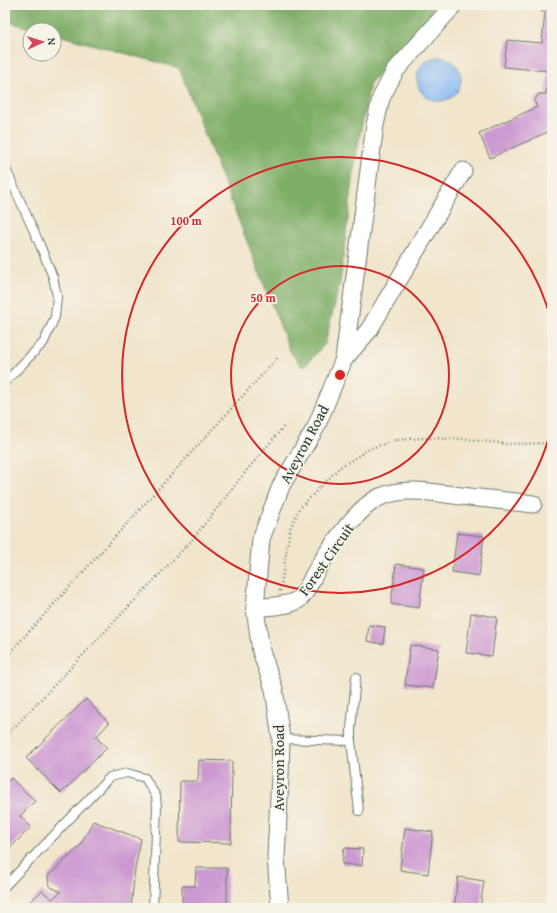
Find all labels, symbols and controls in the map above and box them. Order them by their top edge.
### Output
north arrow [22,22,62,62]
text: N [44,37,60,46]
text: 100 m [170,212,203,229]
text: 50 m [250,289,276,306]
centre of rings [333,368,347,382]
street label: Aveyron Road [274,401,334,487]
street label: Forest Circuit [293,518,359,600]
street label: Aveyron Road [268,725,289,811]

